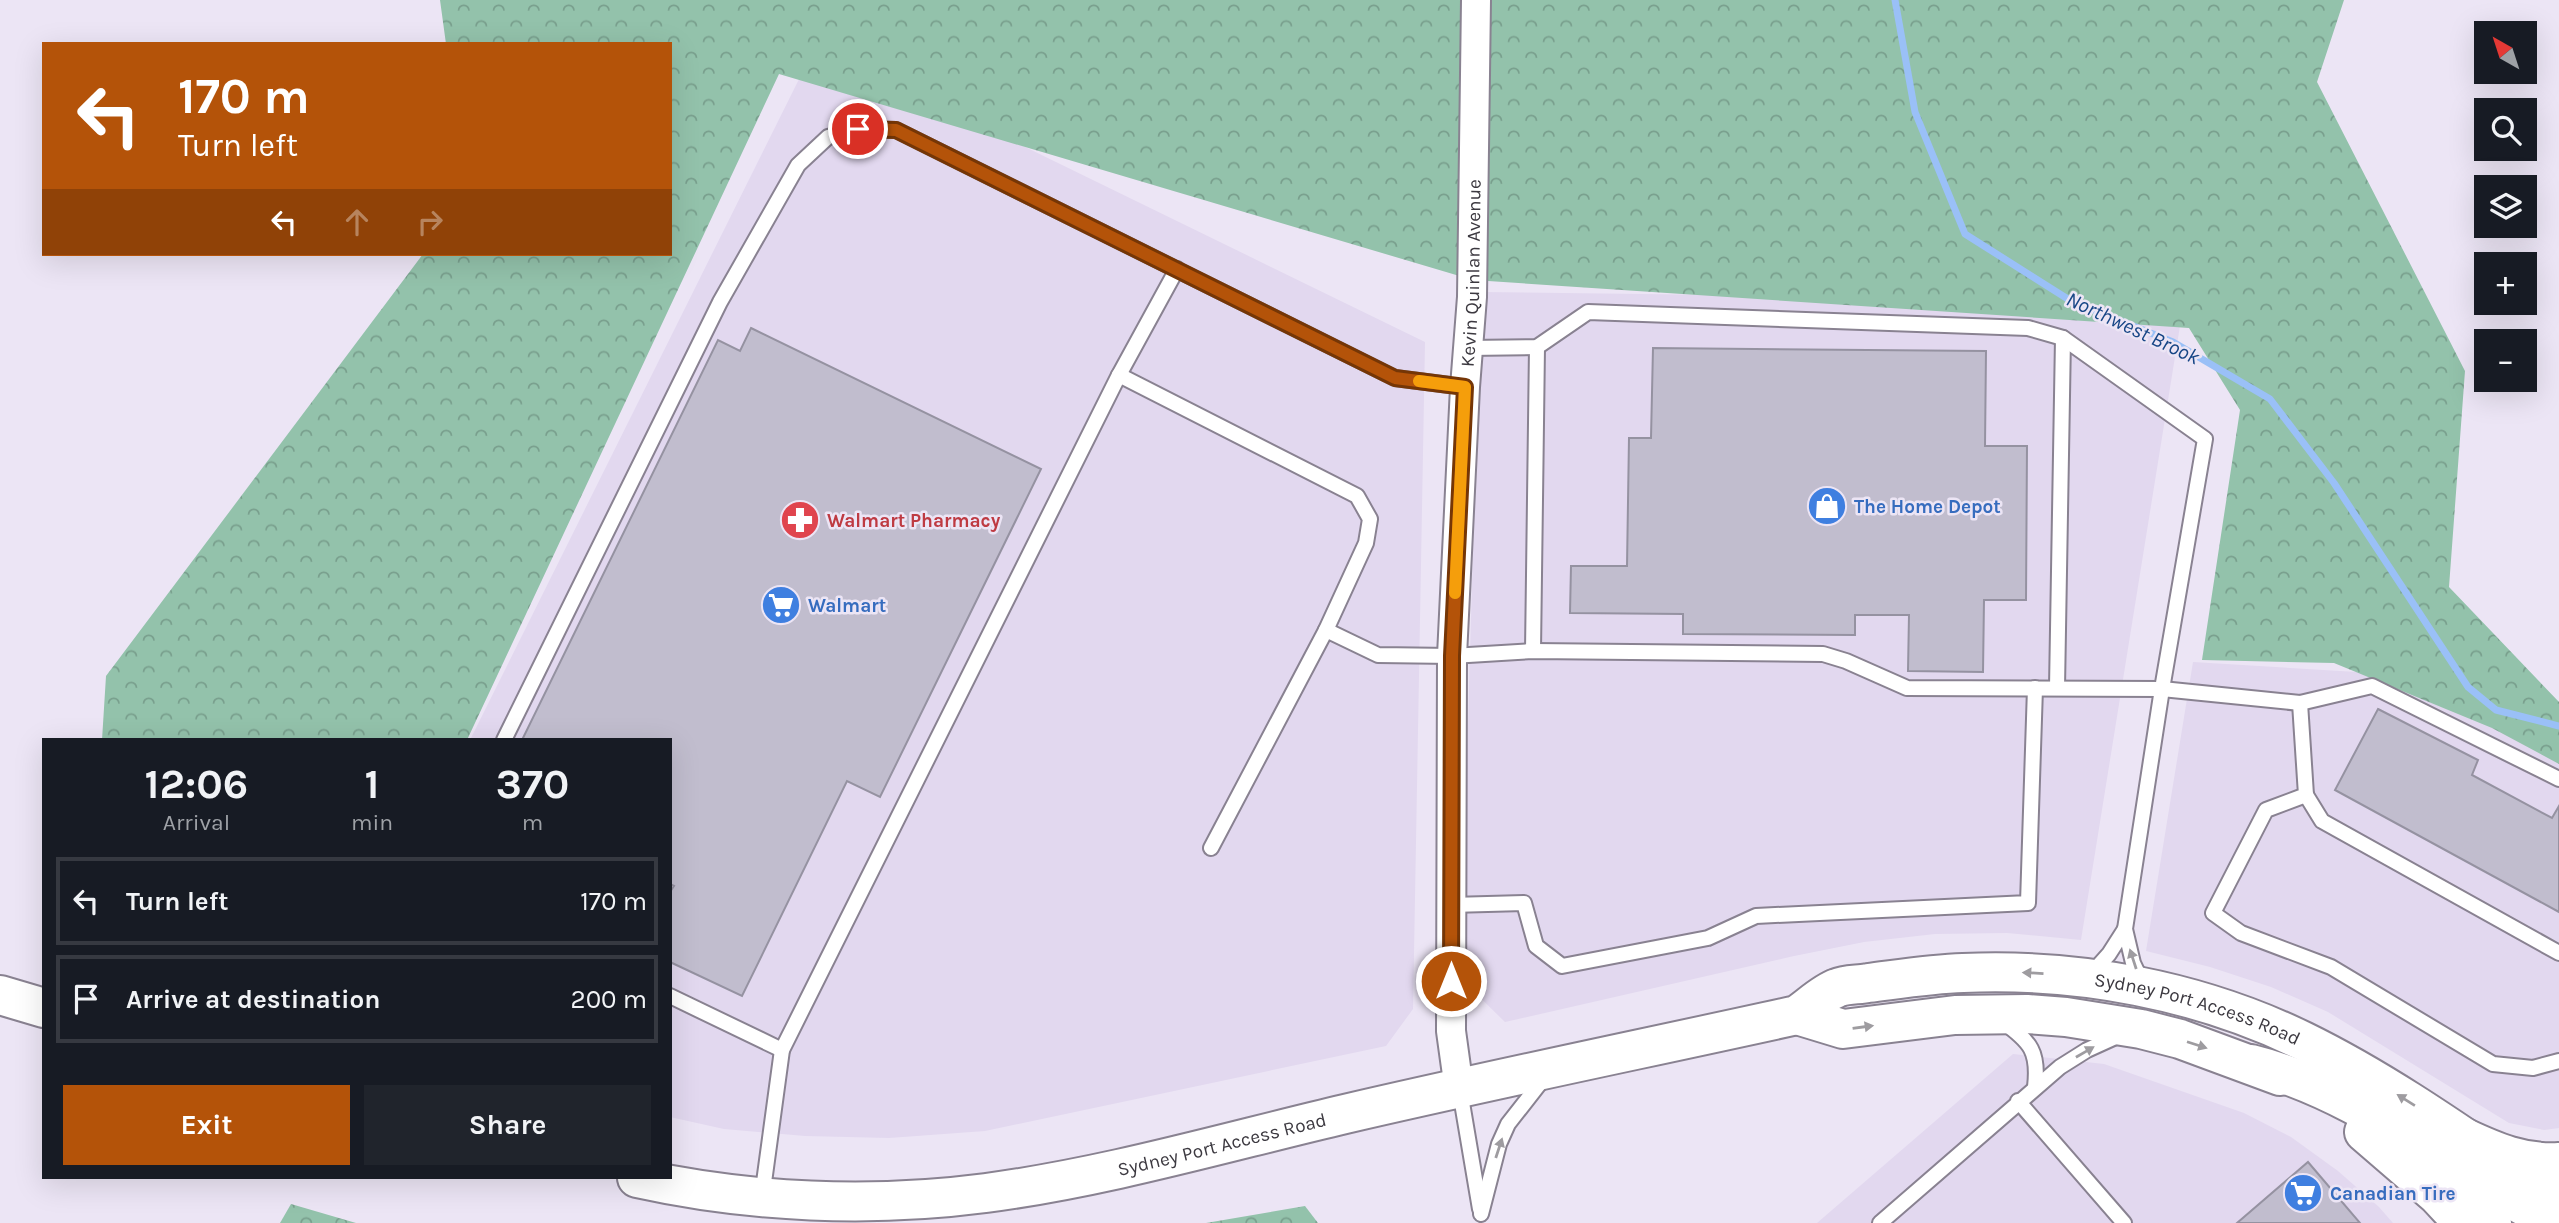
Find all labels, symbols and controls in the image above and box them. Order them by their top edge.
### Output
north arrow [2474,21,2538,84]
map controls [2474,21,2537,392]
text: 170 m [178,68,310,125]
icon: left [63,70,154,161]
button: search [2474,98,2537,161]
pin [828,99,888,159]
icon: arrive [839,110,877,148]
text: Turn left [178,127,298,164]
button: layers [2474,175,2537,238]
street label: Kevin Quinlan Avenue [1457,179,1486,368]
icon: left [265,203,303,241]
icon: ahead [338,203,376,241]
icon: right [411,203,449,241]
button: + [2474,252,2537,315]
water label: Northwest Brook [2063,287,2204,369]
button: − [2474,329,2537,392]
shop icon: The Home Depot [1806,485,1848,527]
place label: The Home Depot [1854,496,2001,518]
pharmacy icon: Walmart Pharmacy [779,499,821,541]
place label: Walmart Pharmacy [827,510,1001,532]
supermarket icon: Walmart [760,584,802,626]
place label: Walmart [808,595,886,617]
text: 12:06 [145,759,248,809]
text: 1 [365,759,380,809]
text: 370 [496,759,569,809]
text: Arrival [163,809,230,836]
text: min [351,809,393,836]
text: m [522,809,543,836]
icon: left [67,882,105,920]
text: Turn left [126,886,228,917]
text: 170 m [580,886,647,917]
position arrow [1414,944,1488,1018]
one-way arrow [2127,949,2138,970]
one-way arrow [2022,967,2044,978]
street label: Sydney Port Access Road [2093,969,2304,1050]
icon: arrive [67,980,105,1018]
text: Arrive at destination [126,984,380,1015]
text: 200 m [571,984,647,1015]
one-way arrow [1853,1021,1875,1032]
one-way arrow [2187,1040,2208,1051]
one-way arrow [2075,1046,2094,1058]
button: Exit [63,1085,350,1165]
button: Share [364,1085,651,1165]
one-way arrow [2396,1094,2416,1107]
street label: Sydney Port Access Road [1115,1109,1329,1181]
one-way arrow [1494,1137,1505,1158]
supermarket icon: Canadian Tire [2282,1172,2324,1214]
place label: Canadian Tire [2330,1183,2456,1205]

